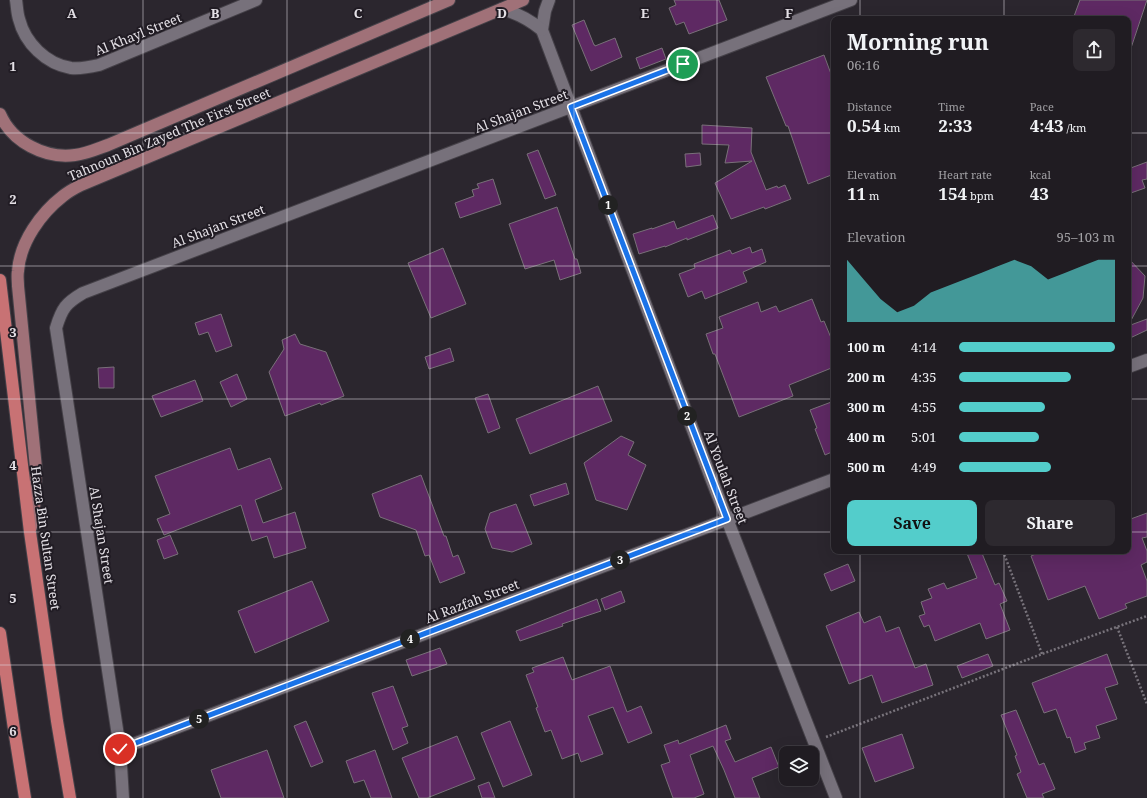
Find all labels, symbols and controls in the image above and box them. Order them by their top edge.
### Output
text: A [67,4,77,22]
text: B [211,4,220,22]
text: C [354,4,363,22]
text: D [497,4,507,22]
text: E [641,4,650,22]
text: F [785,4,793,22]
street label: Al Khayl Street [92,8,184,60]
text: Morning run [847,26,989,56]
button: share [1073,29,1115,71]
pin [666,47,700,81]
icon: arrive [672,53,694,75]
text: 06:16 [847,56,880,74]
text: 1 [9,57,17,75]
street label: Tahnoun Bin Zayed The First Street [65,83,273,185]
street label: Al Shajan Street [472,85,571,137]
text: Distance [847,99,892,114]
text: Time [938,99,965,114]
text: Pace [1030,99,1054,114]
text: 0.54 [847,114,881,137]
text: 2:33 [938,114,972,137]
text: 4:43 [1030,114,1064,137]
text: km [881,120,901,135]
text: /km [1064,120,1087,135]
text: Elevation [847,167,897,182]
text: Heart rate [938,167,992,182]
text: kcal [1030,167,1051,182]
text: 11 [847,182,866,205]
text: 154 [938,182,967,205]
text: 43 [1030,182,1049,205]
text: m [866,188,879,203]
text: bpm [967,188,994,203]
text: 2 [9,190,17,208]
pin: 1 [598,195,618,215]
text: 1 [605,197,611,212]
street label: Al Shajan Street [169,200,268,252]
text: Elevation [847,228,906,246]
text: 95–103 m [1056,228,1115,246]
text: 3 [9,323,17,341]
text: 100 m [847,338,885,356]
text: 4:14 [911,338,937,356]
text: 200 m [847,368,885,386]
text: 4:35 [911,368,937,386]
text: 300 m [847,398,885,416]
text: 4:55 [911,398,937,416]
pin: 2 [677,406,697,426]
text: 2 [684,408,690,423]
street label: Al Youlah Street [700,428,752,527]
text: 400 m [847,428,885,446]
text: 5:01 [911,428,937,446]
text: 4 [9,456,17,474]
text: 500 m [847,458,885,476]
text: 4:49 [911,458,937,476]
street label: Hazza Bin Sultan Street [27,465,65,612]
street label: Al Shajan Street [85,485,119,585]
button: Save [847,500,977,546]
button: Share [985,500,1115,546]
pin: 3 [610,550,630,570]
text: 3 [617,552,623,567]
street label: Al Razfah Street [423,575,522,627]
text: 5 [9,589,17,607]
pin: 4 [400,629,420,649]
text: 4 [407,631,413,646]
pin: 5 [189,709,209,729]
text: 5 [196,711,202,726]
text: 6 [9,722,17,740]
pin [103,732,137,766]
icon: check [109,738,131,760]
map controls [779,746,819,786]
button: layers [779,746,819,786]

